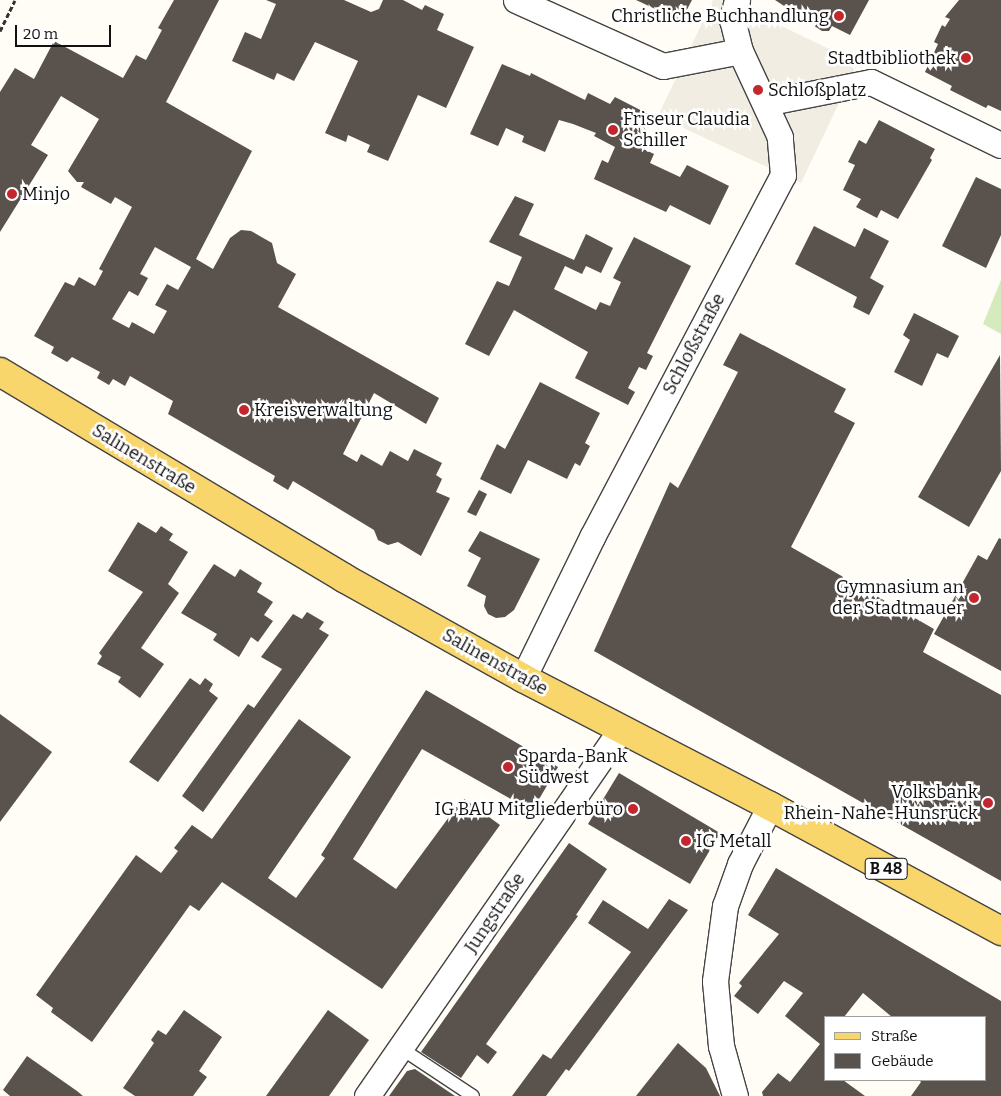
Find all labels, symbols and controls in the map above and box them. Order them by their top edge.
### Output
place label: Christliche Buchhandlung [611,5,829,27]
marker: Christliche Buchhandlung [833,10,845,22]
scale bar [18,15,114,47]
text: 20 m [23,25,58,43]
place label: Stadtbibliothek [828,47,956,69]
marker: Stadtbibliothek [960,52,972,64]
place label: Schloßplatz [768,79,866,101]
marker: Schloßplatz [752,84,764,96]
place label: Friseur Claudia Schiller [623,109,750,152]
marker: Friseur Claudia Schiller [607,124,619,136]
place label: Minjo [22,183,70,205]
marker: Minjo [6,188,18,200]
street label: Schloßstraße [658,290,730,398]
place label: Kreisverwaltung [254,399,393,421]
marker: Kreisverwaltung [238,404,250,416]
street label: Salinenstraße [88,420,200,498]
place label: Gymnasium an der Stadtmauer [832,577,964,620]
marker: Gymnasium an der Stadtmauer [968,592,980,604]
street label: Salinenstraße [439,624,551,700]
place label: Sparda-Bank Südwest [518,746,627,789]
marker: Sparda-Bank Südwest [502,761,514,773]
place label: Volksbank Rhein-Nahe-Hunsrück [783,782,978,824]
marker: Volksbank Rhein-Nahe-Hunsrück [982,797,994,809]
place label: IG BAU Mitgliederbüro [435,798,623,820]
marker: IG BAU Mitgliederbüro [627,803,639,815]
place label: IG Metall [696,830,771,852]
marker: IG Metall [680,835,692,847]
road number: B 48 [864,856,908,882]
street label: Jungstraße [460,869,530,957]
legend [824,1016,986,1081]
text: Straße [871,1027,917,1045]
text: Gebäude [871,1052,934,1070]

